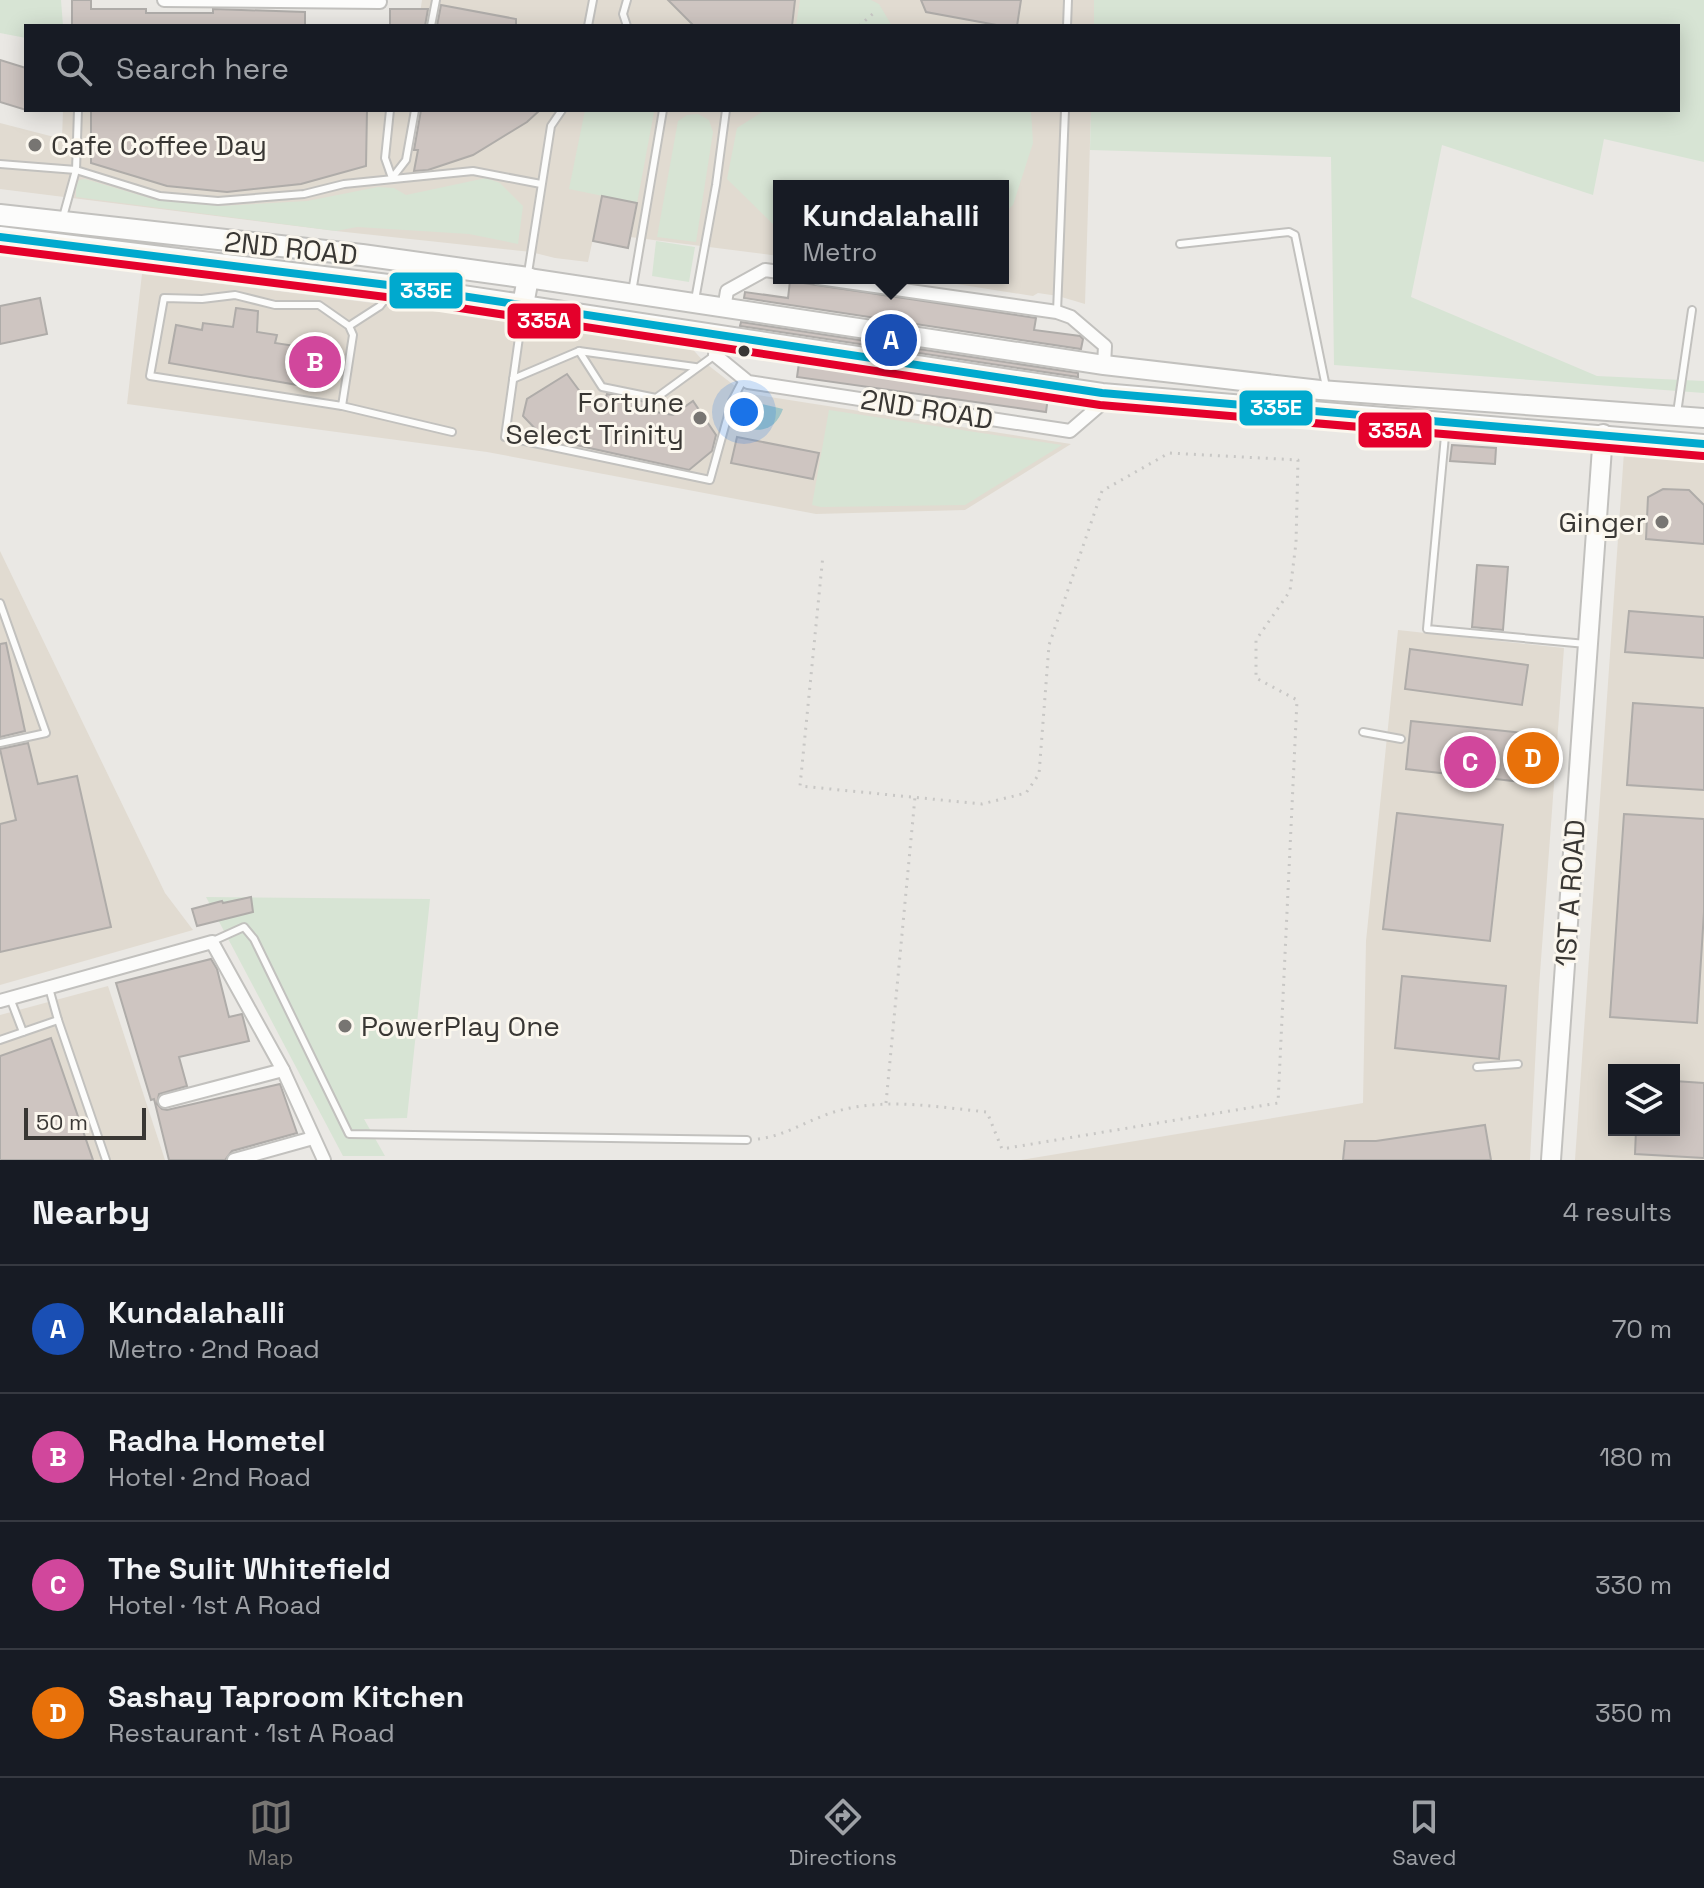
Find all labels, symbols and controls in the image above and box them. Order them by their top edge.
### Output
search box [24,24,1680,112]
icon: search [52,46,96,90]
text: Search here [116,49,289,88]
place label: Cafe Coffee Day [51,127,267,163]
marker: Cafe Coffee Day [26,136,44,154]
popup [773,180,1009,284]
text: Kundalahalli [803,196,979,235]
street label: 2ND ROAD [223,223,359,273]
text: Metro [803,235,877,269]
line badge: 335E [388,271,464,310]
text: 335E [400,276,452,304]
line badge: 335A [506,302,582,340]
text: 335A [517,306,571,334]
pin: A [865,310,917,370]
pin: B [289,332,341,392]
unlabelled marker [736,343,752,359]
street label: 2ND ROAD [858,381,996,437]
place label: Fortune Select Trinity [505,384,684,452]
line badge: 335E [1238,389,1314,427]
your location [724,392,764,432]
text: 335E [1250,393,1302,421]
marker: Fortune Select Trinity [691,409,709,427]
line badge: 335A [1357,411,1433,449]
text: 335A [1368,416,1422,444]
place label: Ginger [1558,504,1646,540]
marker: Ginger [1653,513,1671,531]
pin: D [1507,728,1559,788]
pin: C [1444,732,1496,792]
street label: 1ST A ROAD [1547,818,1593,968]
place label: PowerPlay One [361,1008,560,1044]
marker: PowerPlay One [336,1017,354,1035]
map controls [1608,1064,1680,1136]
button: layers [1608,1064,1680,1136]
scale bar [24,1104,146,1140]
text: 50 m [36,1108,88,1136]
text: Nearby [32,1191,150,1234]
text: 4 results [1563,1195,1672,1229]
text: Kundalahalli [108,1293,285,1332]
text: A [50,1312,66,1346]
text: 70 m [1612,1312,1672,1346]
text: Metro · 2nd Road [108,1332,320,1366]
text: Radha Hometel [108,1421,326,1460]
text: B [49,1440,67,1474]
text: 180 m [1599,1440,1672,1474]
text: Hotel · 2nd Road [108,1460,311,1494]
text: The Sulit Whitefield [108,1549,391,1588]
text: C [50,1568,66,1602]
text: 330 m [1595,1568,1672,1602]
text: Hotel · 1st A Road [108,1588,321,1622]
text: Sashay Taproom Kitchen [108,1677,464,1716]
text: D [49,1696,67,1730]
text: 350 m [1595,1696,1672,1730]
text: Restaurant · 1st A Road [108,1716,395,1750]
tab: Map [248,1795,294,1871]
tab: Directions [789,1795,897,1871]
tab: Saved [1392,1795,1456,1871]

